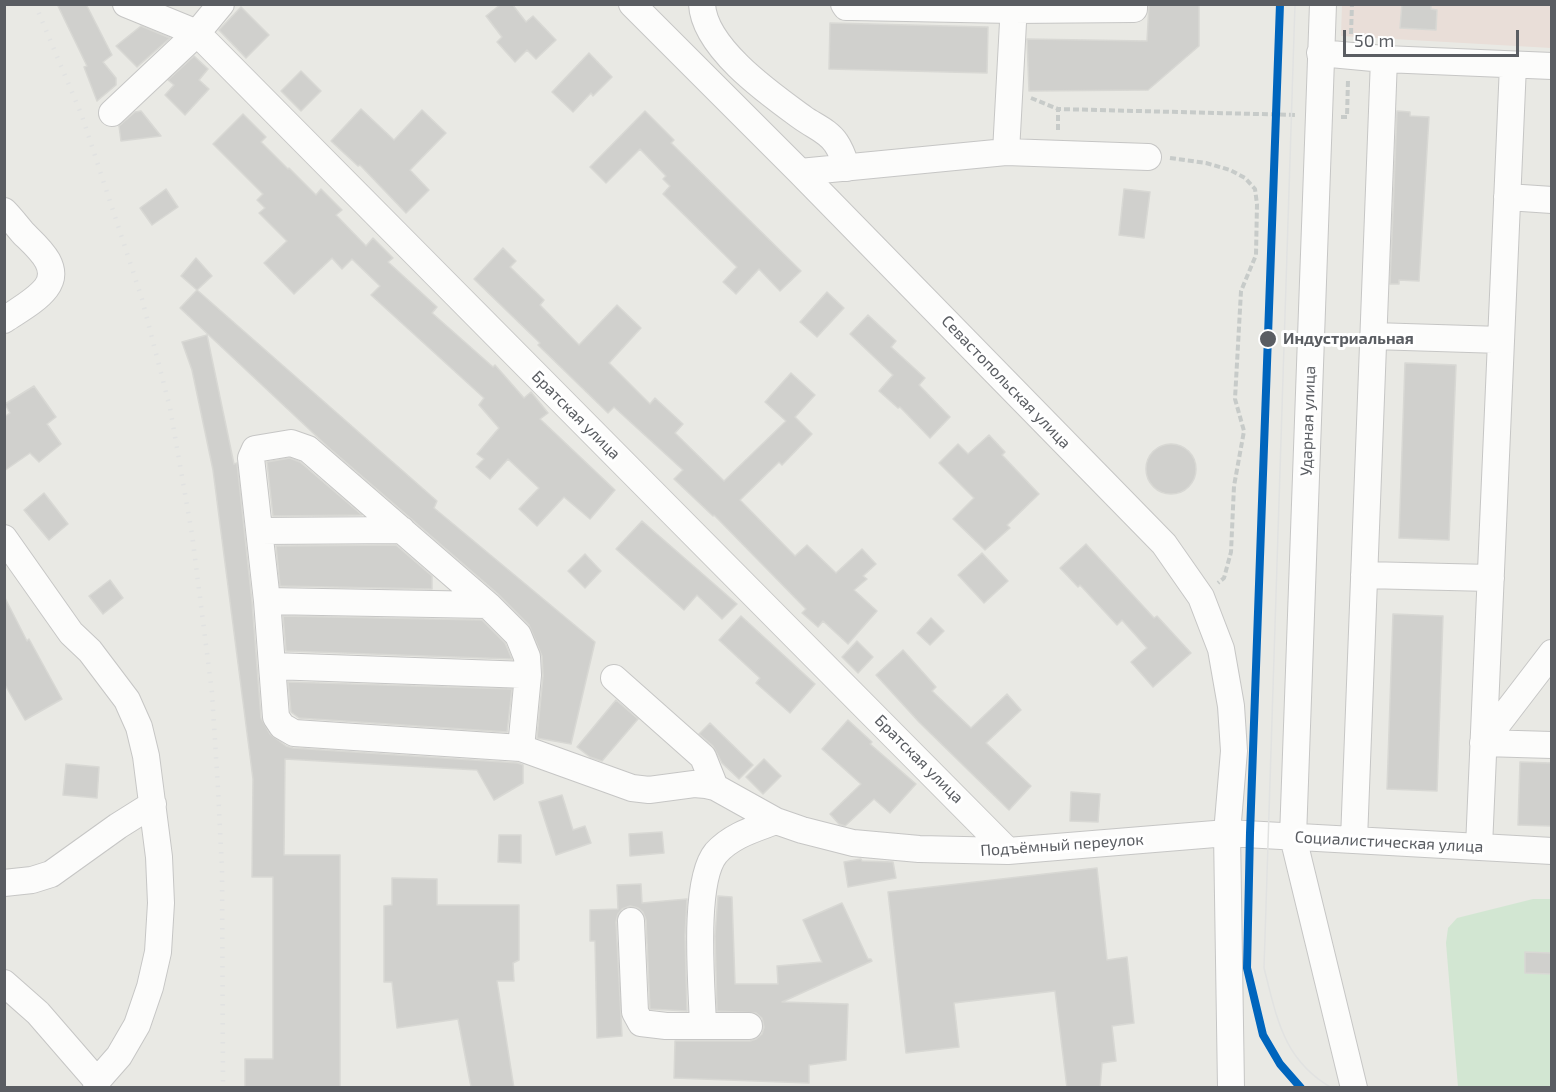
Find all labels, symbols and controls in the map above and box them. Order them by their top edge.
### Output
scale bar [1346,18,1522,56]
text: 50 m [1354,29,1394,51]
street label: Севастопольская улица [937,311,1075,453]
marker: Индустриальная [1258,329,1278,349]
place label: Индустриальная [1283,329,1414,349]
street label: Ударная улица [1296,365,1320,477]
street label: Братская улица [528,367,624,463]
street label: Братская улица [871,711,967,807]
street label: Социалистическая улица [1294,827,1484,857]
street label: Подъёмный переулок [980,830,1144,860]

